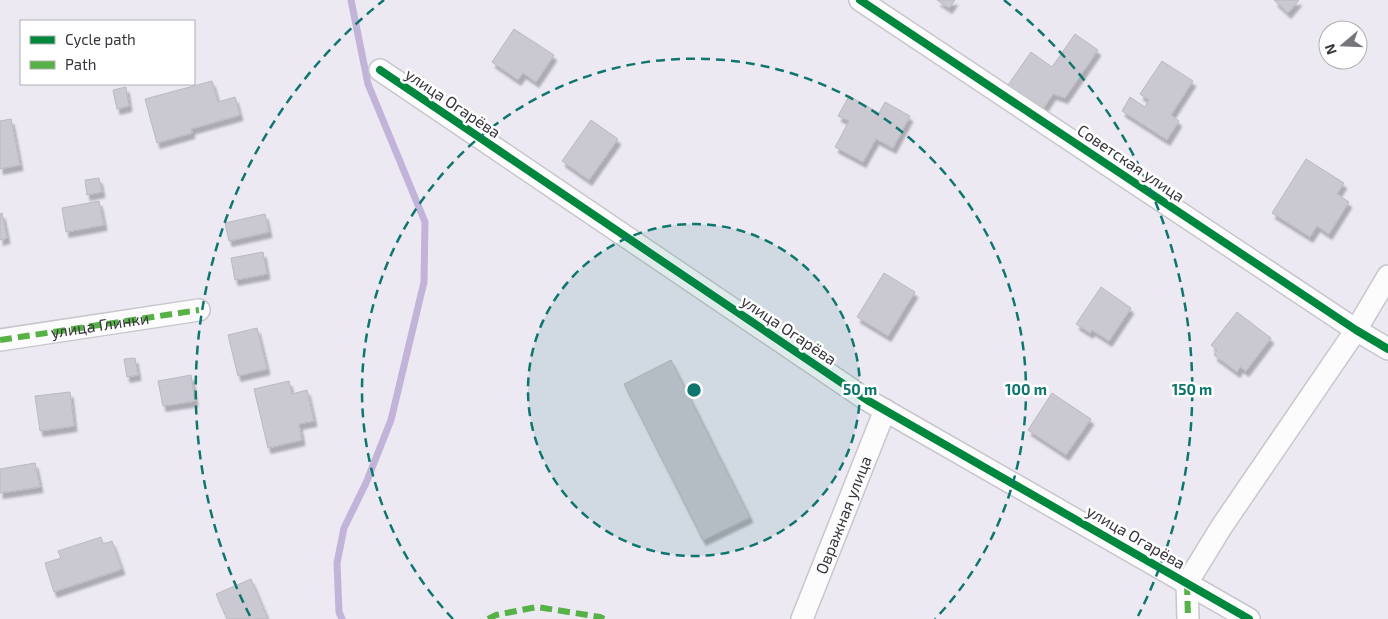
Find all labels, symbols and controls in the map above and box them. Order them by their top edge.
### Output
legend [20,20,195,85]
north arrow [1318,20,1368,70]
text: Cycle path [65,30,136,48]
text: N [1321,42,1340,57]
text: Path [65,55,96,73]
street label: улица Огарёва [401,64,505,142]
street label: Советская улица [1073,120,1189,206]
street label: улица Огарёва [737,291,841,369]
street label: улица Глинки [49,308,150,342]
text: 50 m [843,380,877,398]
text: 100 m [1005,380,1047,398]
text: 150 m [1172,380,1212,398]
centre of rings [685,381,703,399]
street label: Овражная улица [811,453,875,577]
street label: улица Огарёва [1083,501,1189,573]

